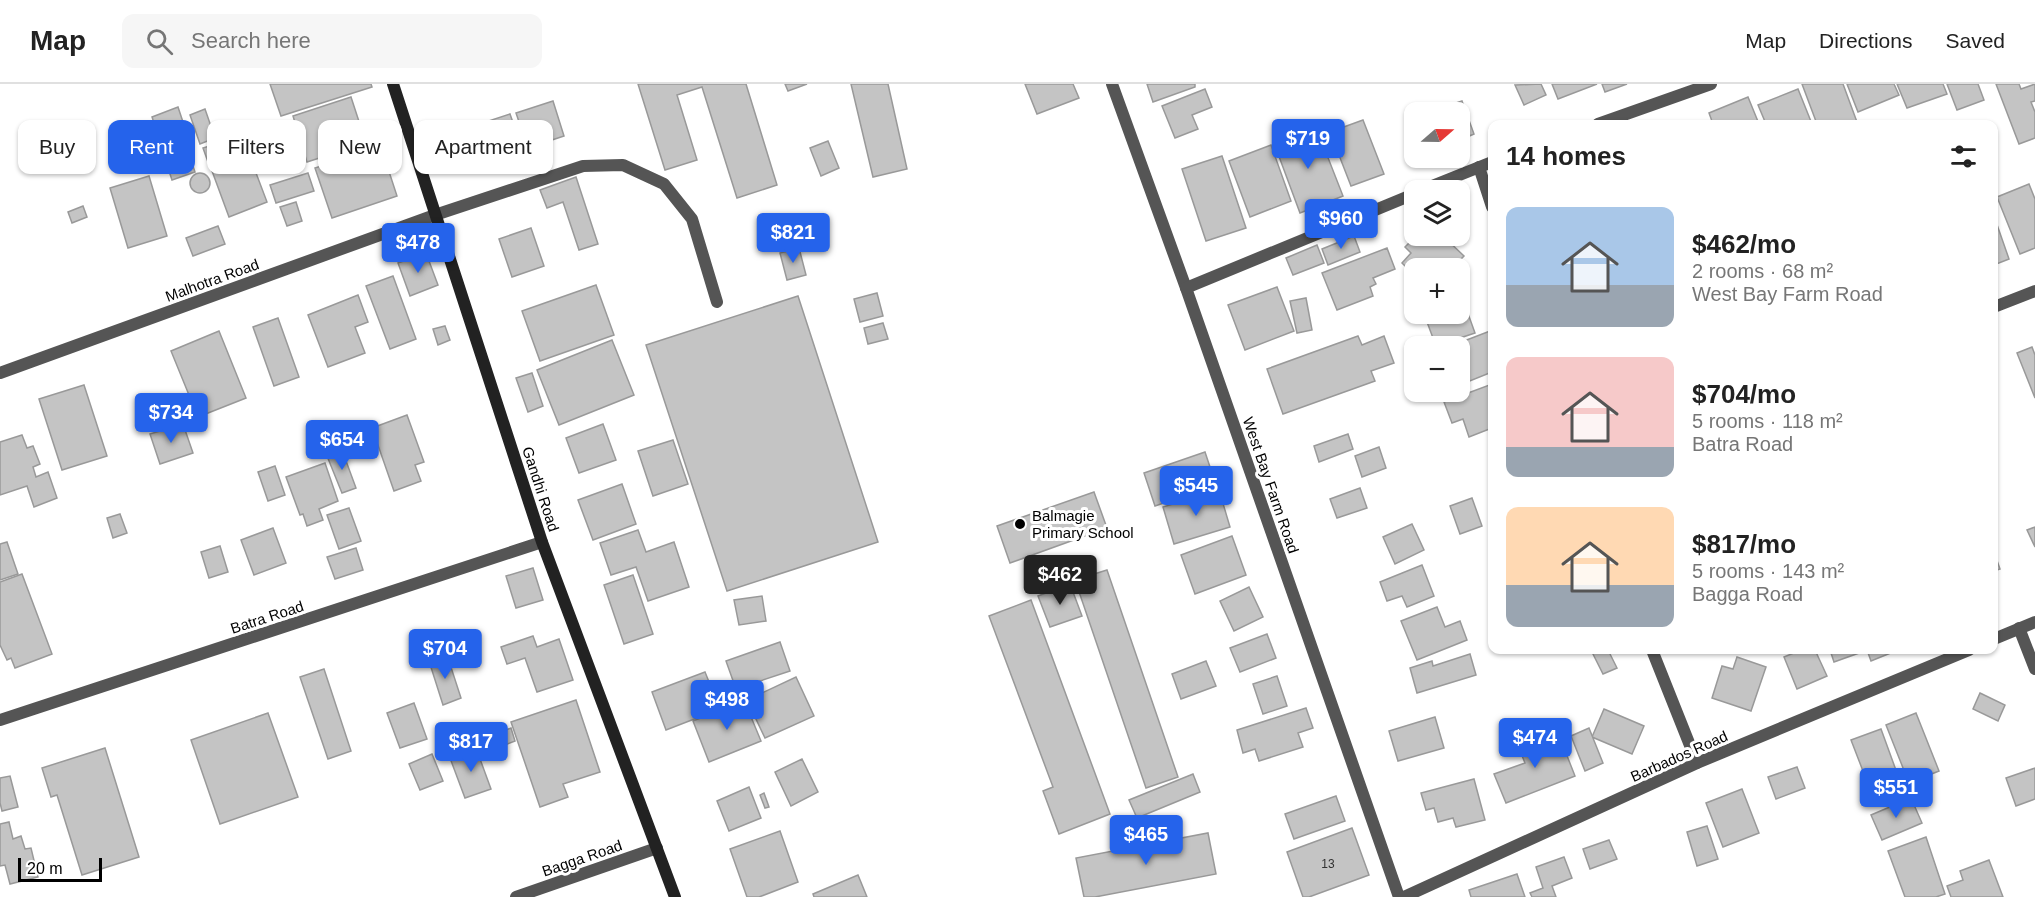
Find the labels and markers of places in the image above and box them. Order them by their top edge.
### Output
pin: $719 [1272,119,1344,170]
pin: $960 [1305,199,1377,250]
pin: $821 [757,213,829,264]
pin: $478 [382,223,454,274]
pin: $734 [135,393,207,444]
pin: $654 [306,420,378,471]
pin: $545 [1160,466,1232,517]
place label: Balmagie Primary School [1032,507,1134,541]
marker: Balmagie Primary School [1013,517,1027,531]
pin: $462 [1024,555,1096,606]
pin: $704 [409,629,481,680]
pin: $498 [691,680,763,731]
pin: $474 [1499,718,1571,769]
pin: $817 [435,722,507,773]
pin: $551 [1860,768,1932,819]
pin: $465 [1110,815,1182,866]

